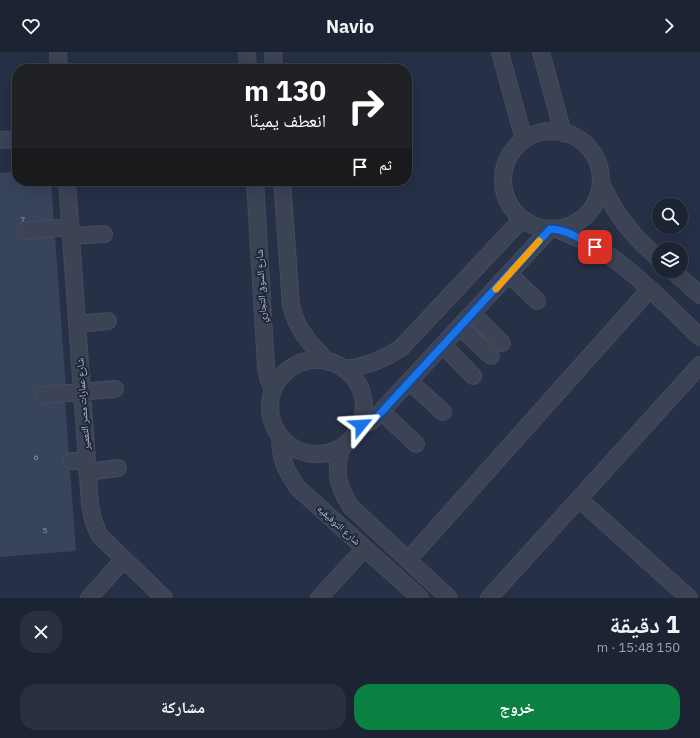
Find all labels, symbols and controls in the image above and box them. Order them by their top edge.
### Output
icon: heart [20,15,42,37]
text: Navio [326,15,374,38]
icon: forward [658,15,680,37]
text: 130 m [244,72,326,109]
icon: right [340,80,392,132]
text: انعطف يمينًا [249,109,326,132]
text: ثم [379,155,392,174]
icon: arrive [349,156,371,178]
map controls [652,198,688,278]
button: search [652,198,688,234]
house number: 7 [21,214,26,224]
pin [578,230,612,264]
icon: arrive [584,236,606,258]
button: layers [652,242,688,278]
street label: شارع السوق التجاري [253,249,271,323]
street label: شارع عمارات مصر التعمير [73,357,93,451]
position arrow [340,404,382,446]
house number: 6 [34,452,39,462]
street label: شارع التوفيقيه [315,502,364,548]
house number: 5 [43,525,48,535]
text: 1 دقيقة [610,608,680,640]
button: close [20,611,62,653]
text: 150 m · 15:48 [597,639,680,656]
button: مشاركة [20,684,346,730]
button: خروج [354,684,680,730]

